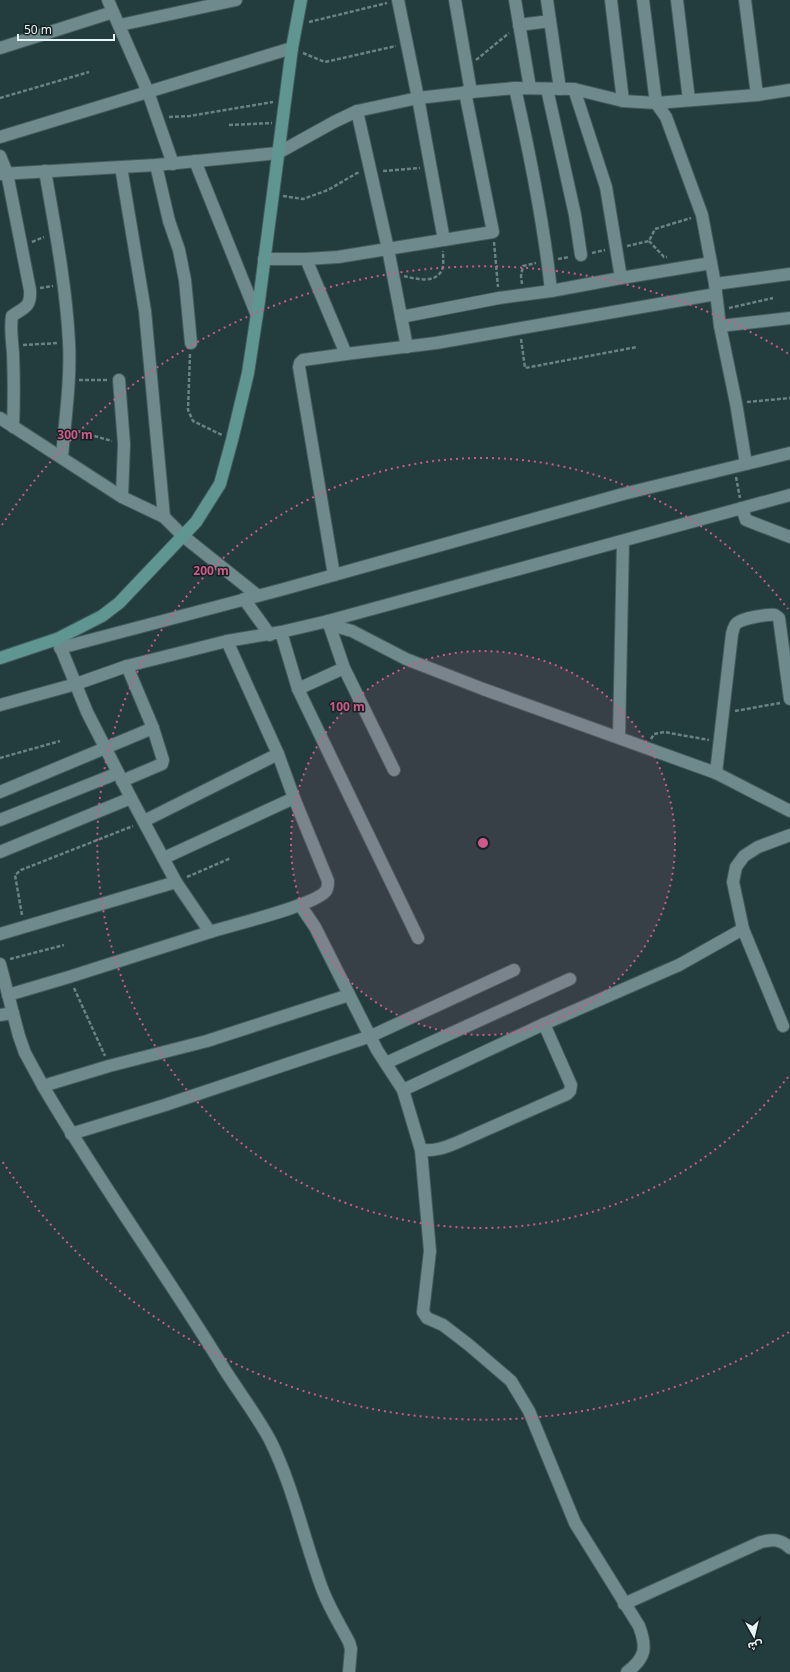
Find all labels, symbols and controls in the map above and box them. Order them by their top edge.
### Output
scale bar [18,16,114,42]
text: 50 m [24,21,52,38]
text: 300 m [57,426,93,443]
text: 200 m [193,562,229,579]
text: 100 m [329,698,365,715]
centre of rings [476,836,490,850]
north arrow [734,1616,774,1656]
text: ش [747,1638,764,1655]

